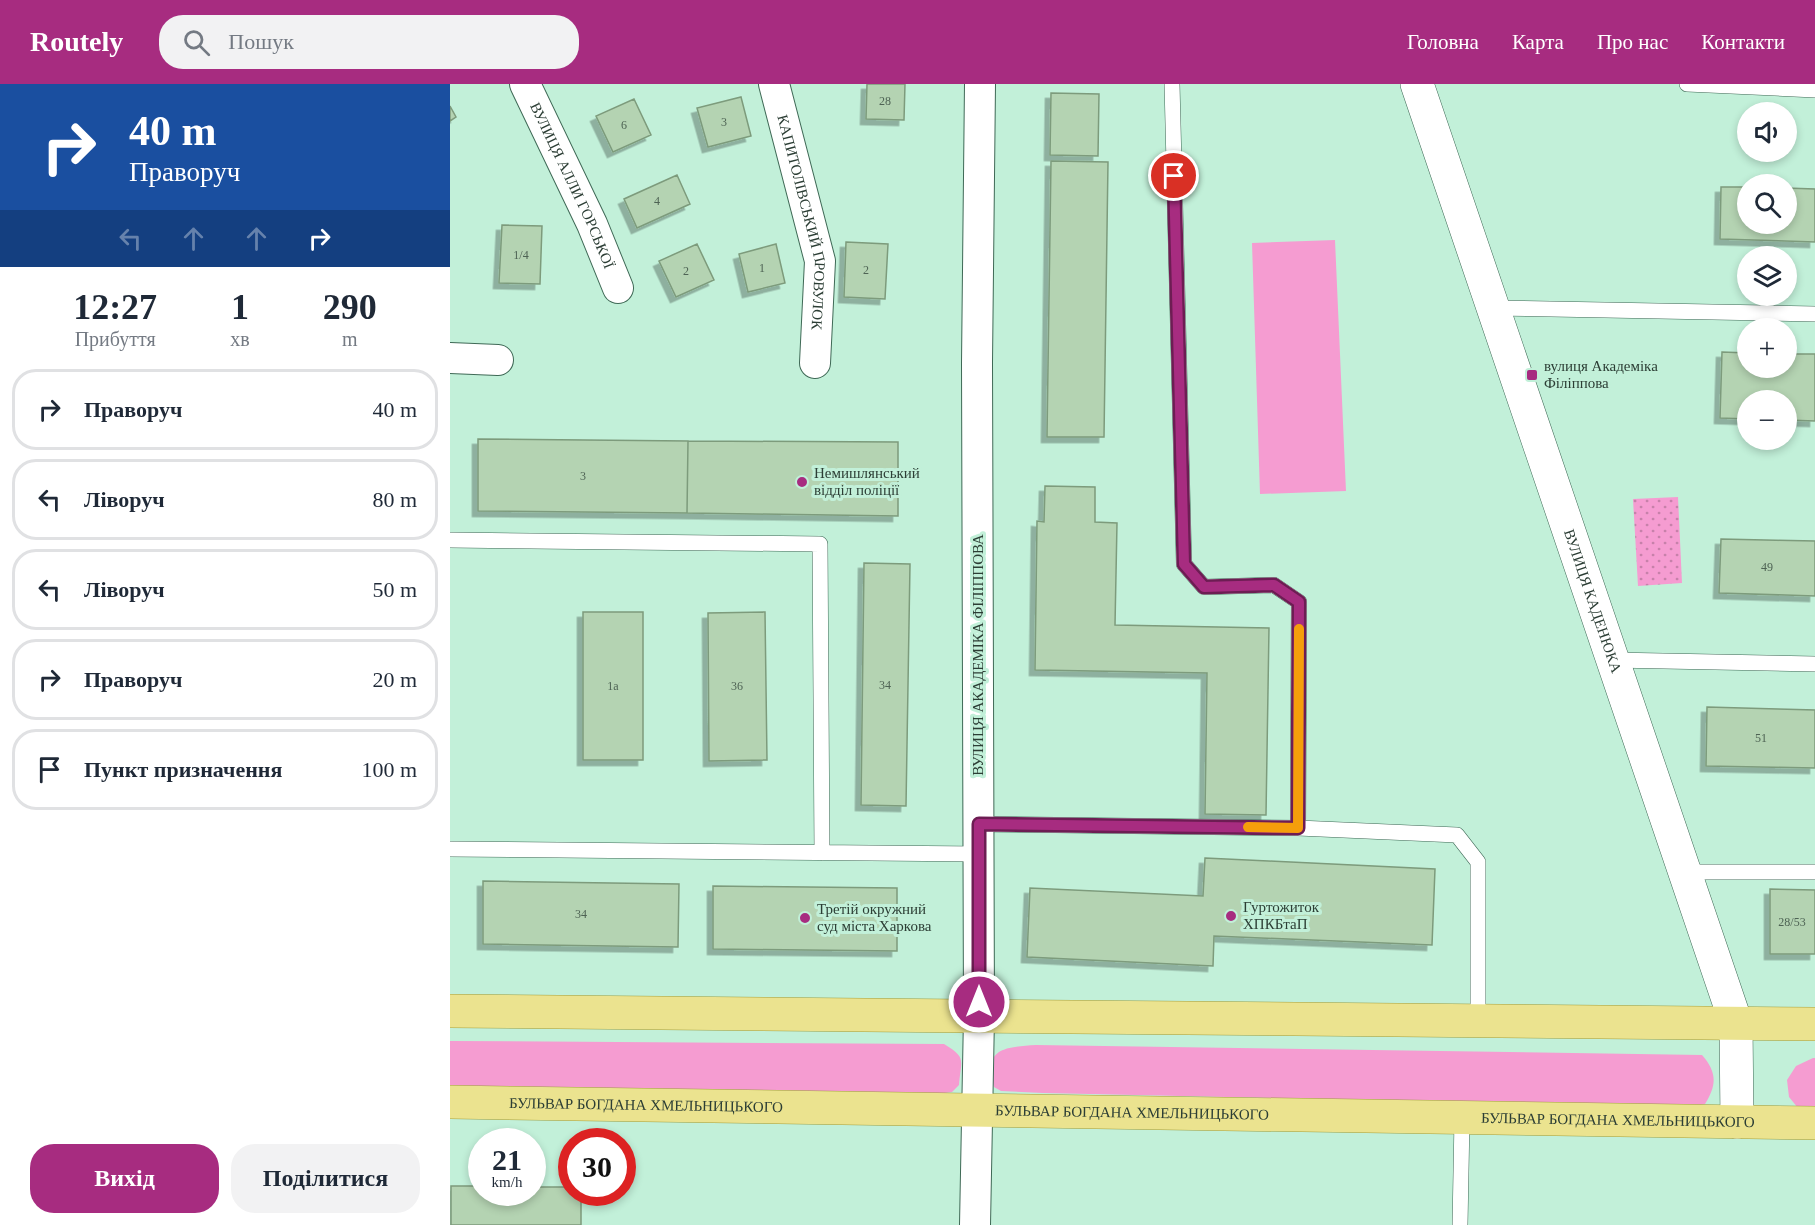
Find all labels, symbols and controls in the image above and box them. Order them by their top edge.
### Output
search box [159,15,579,69]
text: Routely [30,26,123,57]
icon: search [180,26,213,59]
text: Пошук [228,29,294,54]
text: Головна [1407,30,1479,54]
text: Карта [1512,30,1564,54]
text: Про нас [1597,30,1668,54]
text: Контакти [1701,30,1785,54]
house number: 28 [879,94,891,108]
street label: ВУЛИЦЯ АЛЛИ ГОРСЬКОЇ [527,100,617,271]
map controls [1737,102,1797,450]
button: sound [1737,102,1797,162]
icon: right [30,108,108,186]
text: 40 m [129,108,217,154]
street label: КАПИТОЛІВСЬКИЙ ПРОВУЛОК [774,113,828,331]
house number: 3 [721,115,727,129]
house number: 6 [621,118,627,132]
pin [1148,150,1199,201]
text: Праворуч [129,157,240,187]
icon: arrive [1157,159,1190,192]
button: search [1737,174,1797,234]
house number: 4 [654,194,660,208]
icon: left [114,222,147,255]
icon: ahead [177,222,210,255]
icon: ahead [240,222,273,255]
icon: right [303,222,336,255]
button: layers [1737,246,1797,306]
house number: 1/4 [513,248,529,262]
house number: 1 [759,261,765,275]
house number: 2 [863,263,869,277]
house number: 2 [683,264,689,278]
text: 12:27 [73,287,157,327]
text: 1 [231,287,249,327]
text: 290 [323,287,377,327]
button: + [1737,318,1797,378]
text: Прибуття [75,328,156,350]
text: хв [230,328,250,350]
text: m [342,328,358,350]
place label: вулиця Академіка Філіппова [1544,358,1658,391]
marker: вулиця Академіка Філіппова [1525,368,1539,382]
button: − [1737,390,1797,450]
icon: right [33,393,66,426]
text: Праворуч [84,397,182,422]
text: 40 m [372,397,417,422]
place label: Немишлянський відділ поліції [814,465,920,498]
house number: 3 [580,469,586,483]
marker: Немишлянський відділ поліції [795,475,809,489]
icon: left [33,483,66,516]
text: Ліворуч [84,487,165,512]
text: 80 m [372,487,417,512]
street label: ВУЛИЦЯ КАДЕНЮКА [1561,527,1625,675]
street label: ВУЛИЦЯ АКАДЕМІКА ФІЛІППОВА [970,534,986,776]
house number: 49 [1761,560,1773,574]
icon: left [33,573,66,606]
text: Ліворуч [84,577,165,602]
text: 50 m [372,577,417,602]
icon: right [33,663,66,696]
text: Праворуч [84,667,182,692]
text: 20 m [372,667,417,692]
house number: 34 [879,678,891,692]
house number: 1а [607,679,619,693]
house number: 36 [731,679,743,693]
house number: 51 [1755,731,1767,745]
icon: arrive [33,753,66,786]
text: Пункт призначення [84,757,282,782]
text: 100 m [361,757,417,782]
place label: Гуртожиток ХПКБтаП [1243,899,1320,932]
place label: Третій окружний суд міста Харкова [817,901,932,934]
house number: 34 [575,907,587,921]
marker: Гуртожиток ХПКБтаП [1224,909,1238,923]
marker: Третій окружний суд міста Харкова [798,911,812,925]
house number: 28/53 [1778,915,1806,929]
position arrow [947,970,1011,1034]
street label: БУЛЬВАР БОГДАНА ХМЕЛЬНИЦЬКОГО [509,1095,783,1115]
street label: БУЛЬВАР БОГДАНА ХМЕЛЬНИЦЬКОГО [995,1102,1269,1123]
street label: БУЛЬВАР БОГДАНА ХМЕЛЬНИЦЬКОГО [1481,1110,1755,1130]
speed limit sign: 30 [558,1128,636,1206]
text: 21 [492,1143,522,1176]
button: Вихід [30,1144,219,1213]
button: Поділитися [231,1144,420,1213]
text: km/h [492,1174,522,1190]

